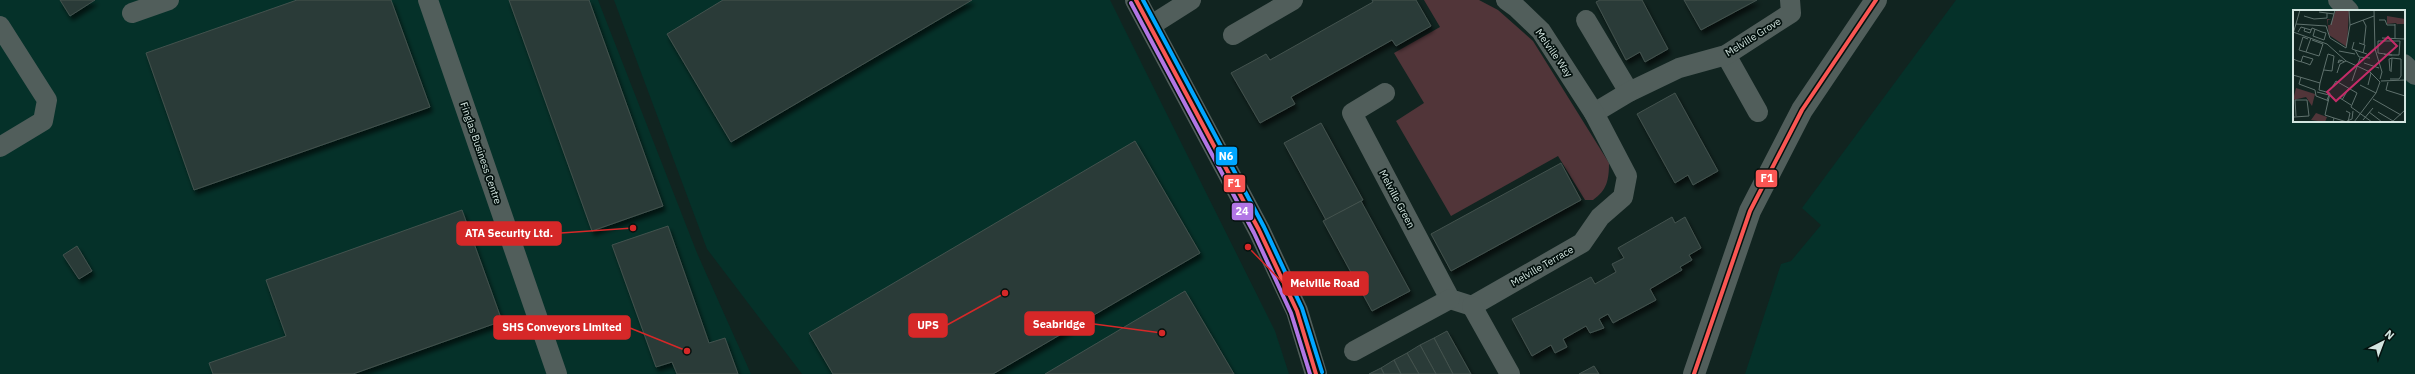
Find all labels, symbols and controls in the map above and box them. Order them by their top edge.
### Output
inset map [2293,10,2405,122]
street label: Melville Grove [1723,14,1784,59]
street label: Melville Way [1533,26,1575,80]
street label: Finglas Business Centre [457,100,505,206]
line badge: N6 [1215,146,1238,166]
text: N6 [1219,149,1234,163]
street label: Melville Green [1376,168,1418,230]
line badge: F1 [1755,169,1778,188]
text: F1 [1760,171,1774,185]
line badge: F1 [1223,174,1246,193]
text: F1 [1227,176,1241,190]
line badge: 24 [1231,202,1254,221]
text: 24 [1235,204,1249,218]
callout: ATA Security Ltd. [457,222,561,245]
text: ATA Security Ltd. [465,226,553,240]
street label: Melville Terrace [1508,242,1576,289]
callout: Melville Road [1283,272,1368,295]
text: Melville Road [1290,276,1360,290]
callout: Seabridge [1025,312,1094,335]
callout: UPS [909,314,947,337]
callout: SHS Conveyors Limited [494,316,630,339]
text: Seabridge [1033,317,1085,331]
text: UPS [917,318,939,332]
text: SHS Conveyors Limited [502,320,622,334]
north arrow [2363,322,2403,362]
text: N [2382,327,2397,342]

